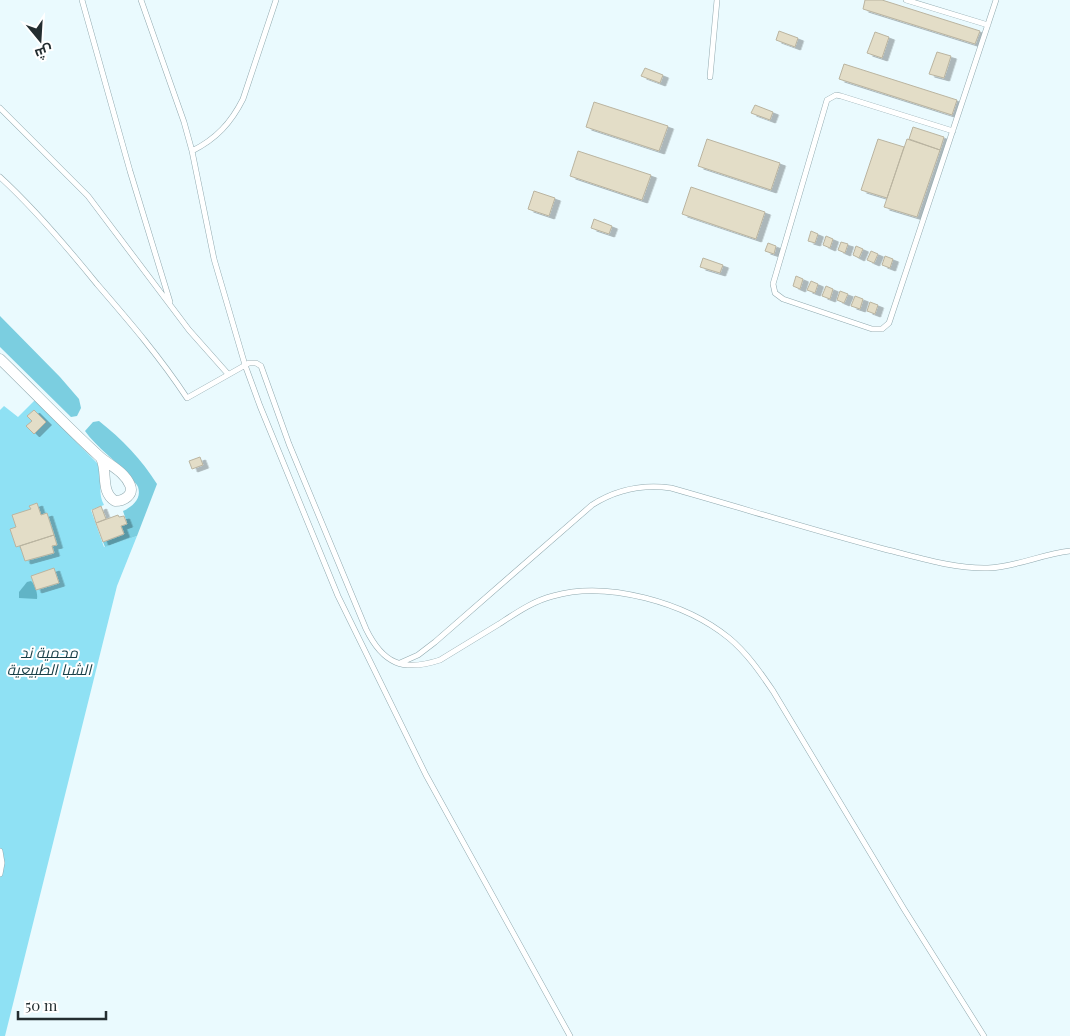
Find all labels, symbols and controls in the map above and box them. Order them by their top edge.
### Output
north arrow [15,15,65,65]
text: ش [33,41,56,65]
park label: محمية ند الشبا الطبيعية [7,642,93,679]
scale bar [18,988,105,1020]
text: 50 m [25,995,58,1015]

